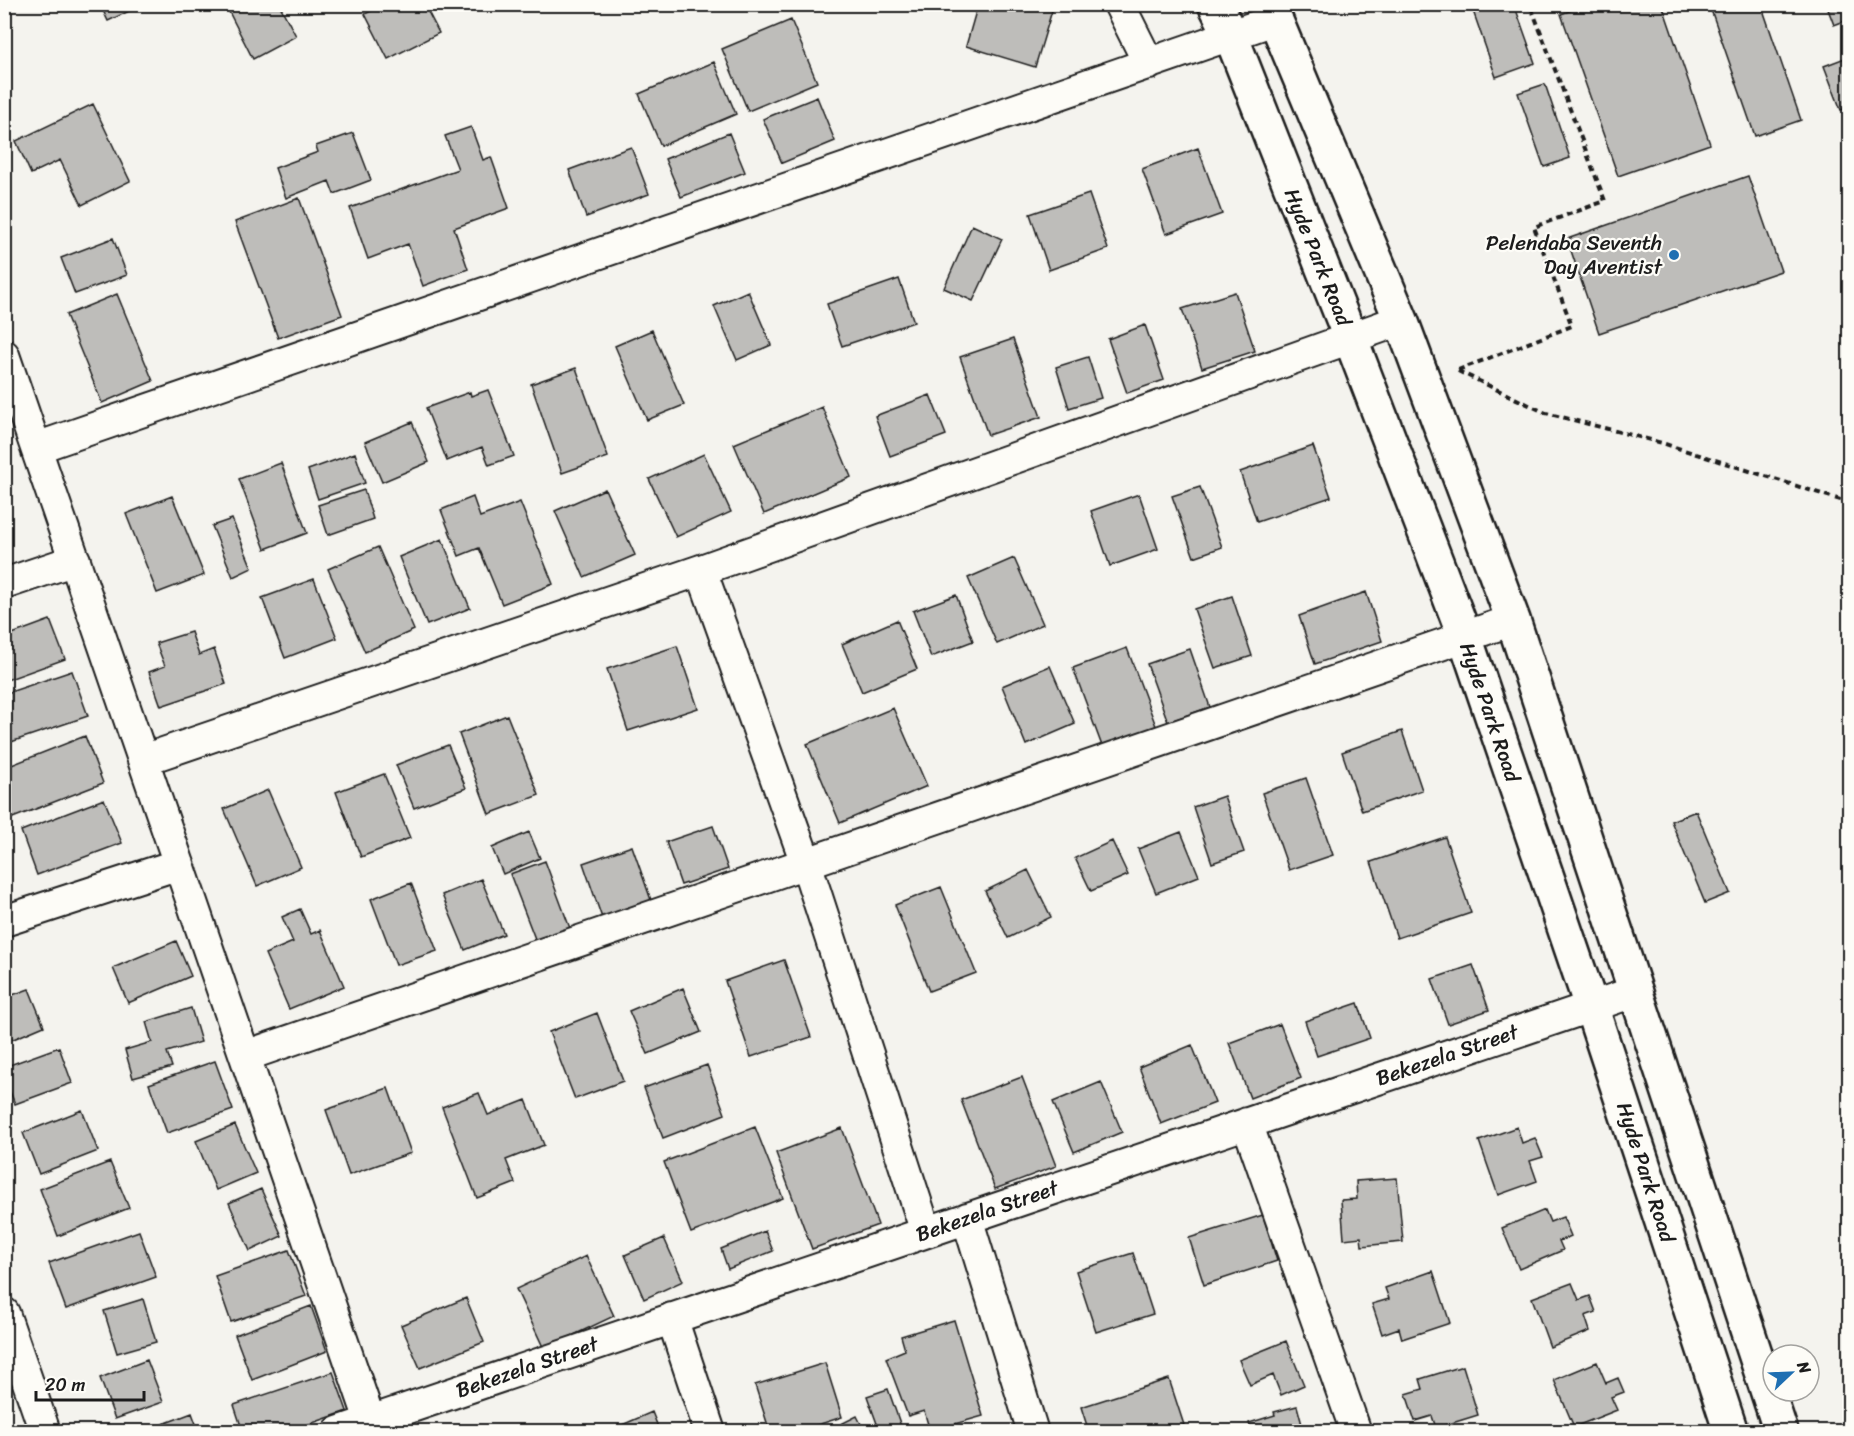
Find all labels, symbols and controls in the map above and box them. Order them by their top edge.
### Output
street label: Hyde Park Road [1273,182,1364,333]
place label: Pelendaba Seventh Day Aventist [1486,224,1664,286]
marker: Pelendaba Seventh Day Aventist [1667,248,1681,262]
street label: Hyde Park Road [1448,637,1532,789]
street label: Bekezela Street [1371,1012,1525,1097]
street label: Hyde Park Road [1605,1097,1687,1249]
street label: Bekezela Street [911,1168,1065,1253]
street label: Bekezela Street [451,1324,605,1409]
north arrow [1761,1343,1821,1403]
text: N [1788,1356,1820,1379]
scale bar [36,1364,144,1402]
text: 20 m [45,1369,85,1401]

